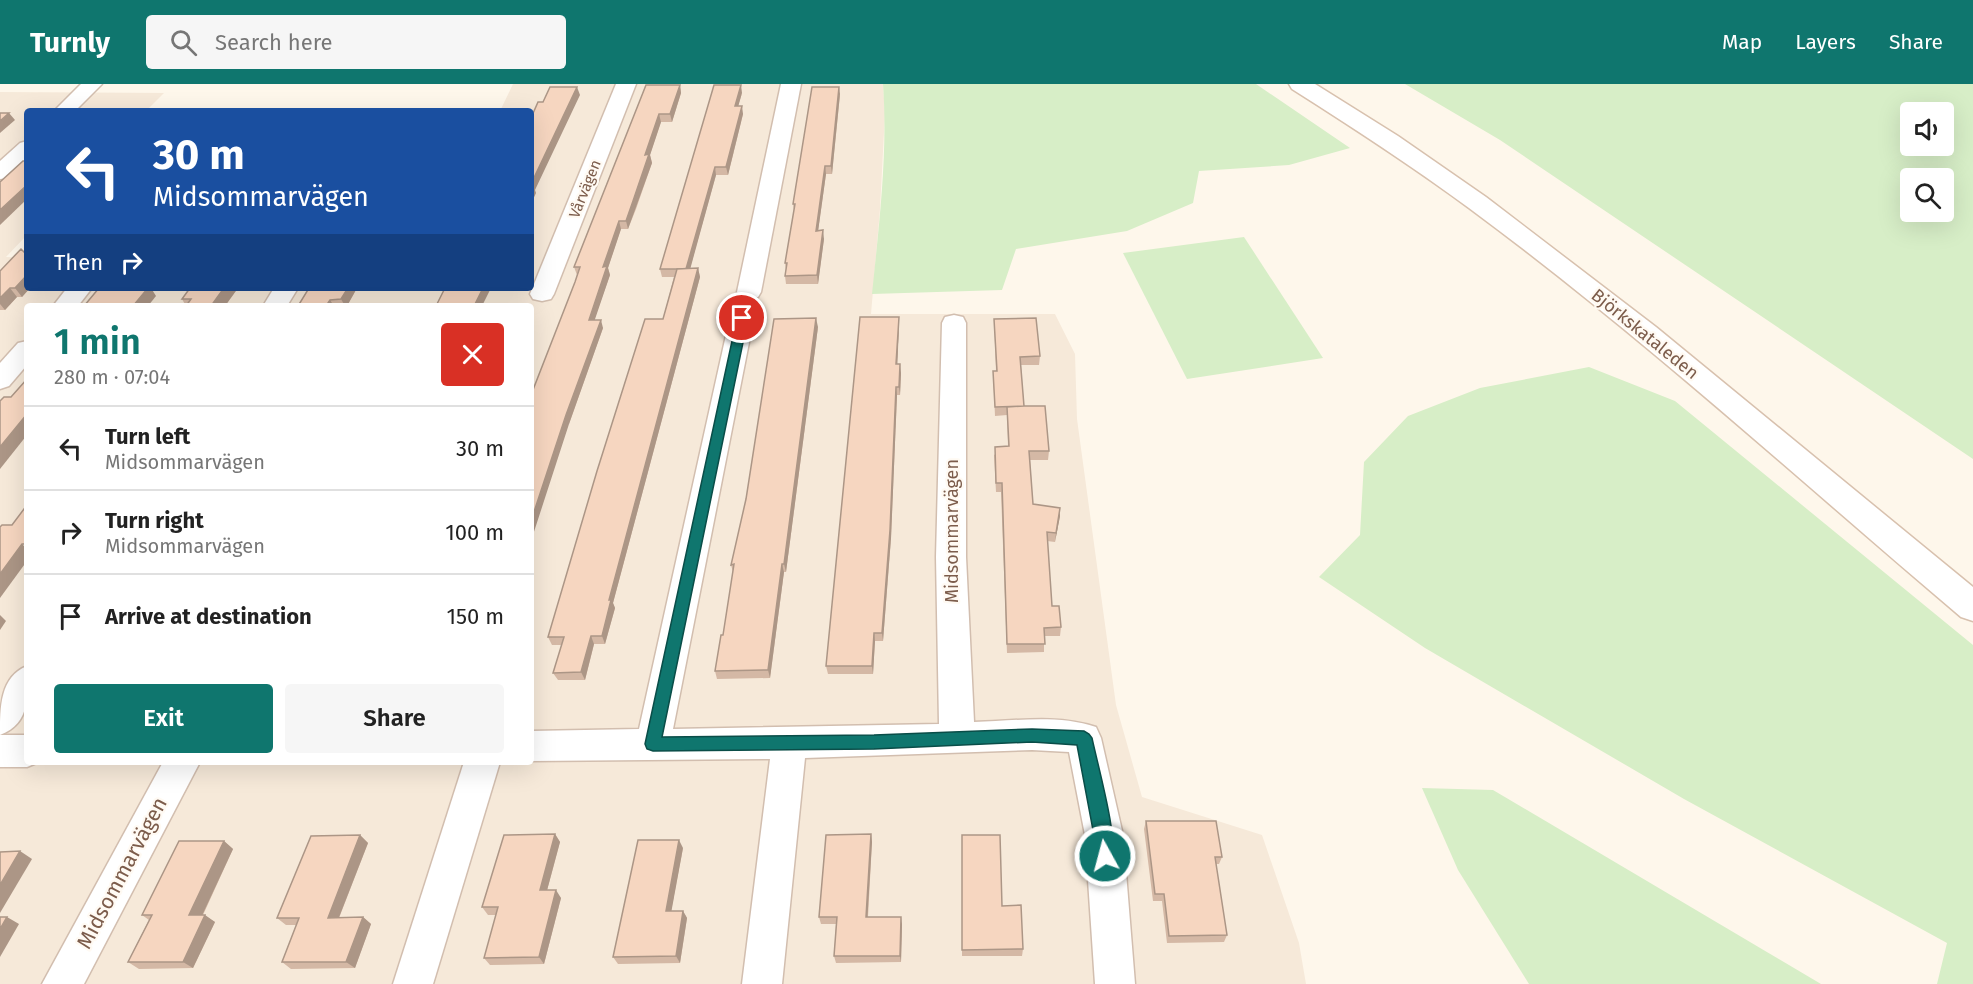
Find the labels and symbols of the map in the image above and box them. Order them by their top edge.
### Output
street label: Vårvägen [565,157,605,221]
street label: Björkskataleden [1587,284,1703,384]
pin [716,292,767,343]
street label: Midsommarvägen [941,459,963,603]
street label: Midsommarvägen [71,793,173,953]
position arrow [1073,824,1137,888]

